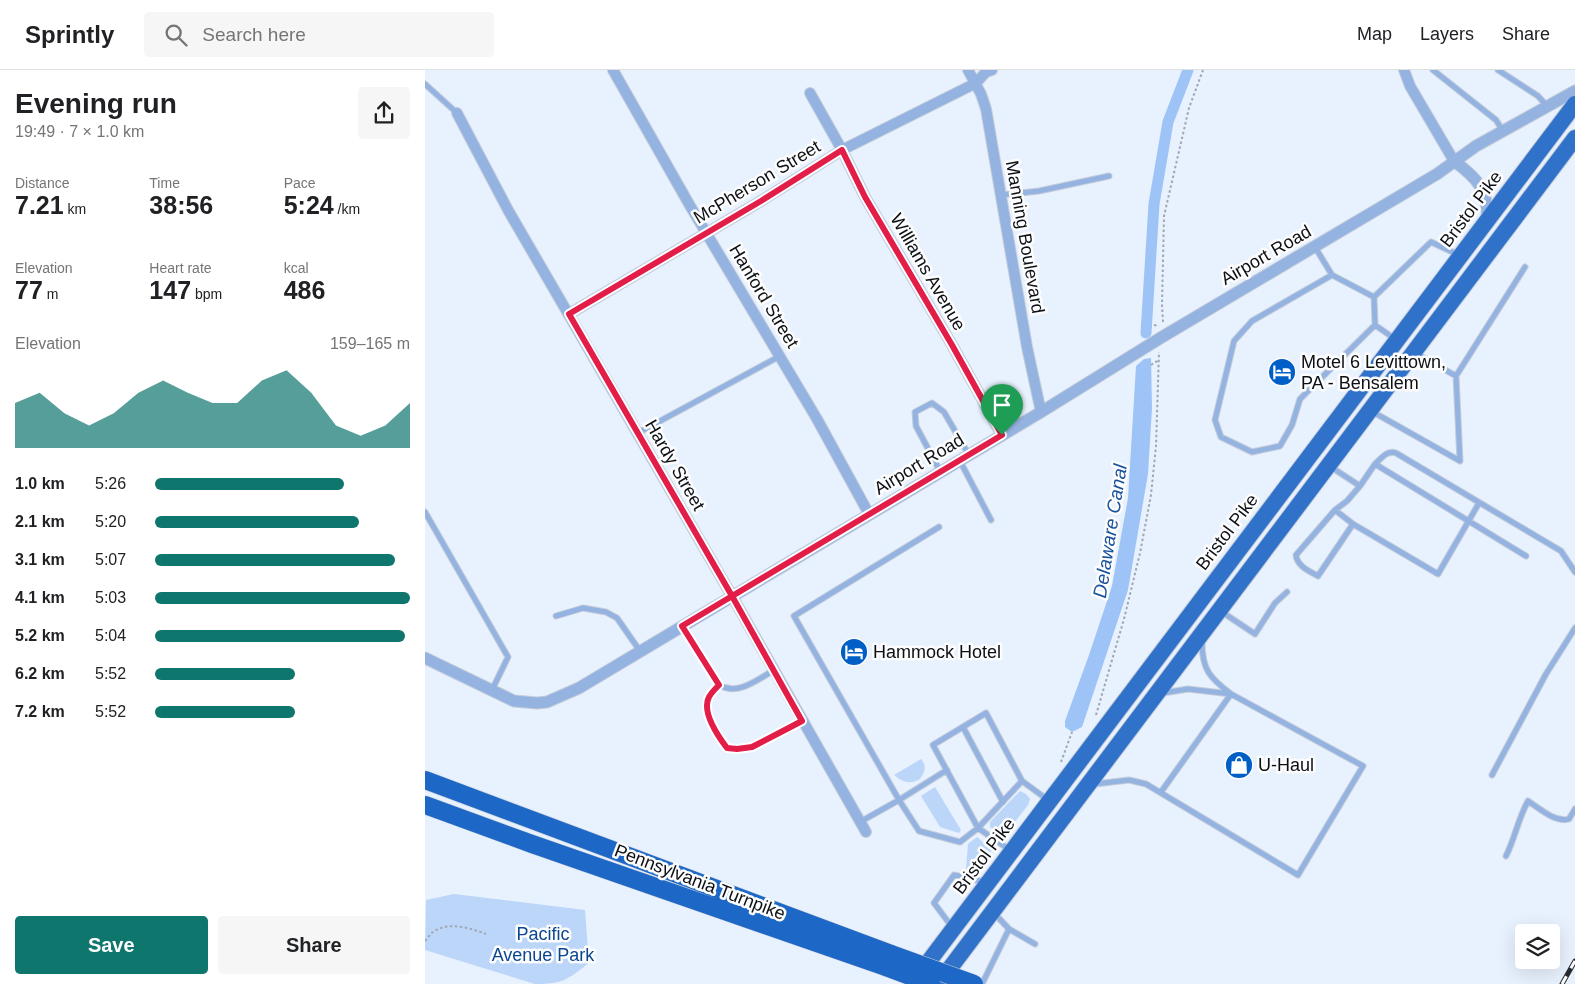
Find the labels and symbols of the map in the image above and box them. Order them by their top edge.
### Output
street label: McPherson Street [690,136,824,228]
street label: Manning Boulevard [1002,159,1048,315]
street label: Bristol Pike [1436,167,1506,251]
street label: Williams Avenue [886,210,970,334]
street label: Airport Road [1217,221,1315,289]
street label: Hanford Street [725,241,803,351]
place label: Motel 6 Levittown, PA - Bensalem [1301,352,1446,393]
hotel icon: Motel 6 Levittown, PA - Bensalem [1267,357,1297,387]
pin [981,384,1023,435]
street label: Hardy Street [641,416,709,514]
street label: Airport Road [871,429,967,499]
water label: Delaware Canal [1089,462,1131,599]
street label: Bristol Pike [1192,490,1262,574]
hotel icon: Hammock Hotel [839,637,869,667]
place label: Hammock Hotel [873,642,1001,662]
shop icon: U-Haul [1224,750,1254,780]
place label: U-Haul [1258,755,1314,775]
street label: Bristol Pike [949,814,1019,898]
street label: Pennsylvania Turnpike [612,840,788,924]
park label: Pacific Avenue Park [492,924,595,965]

